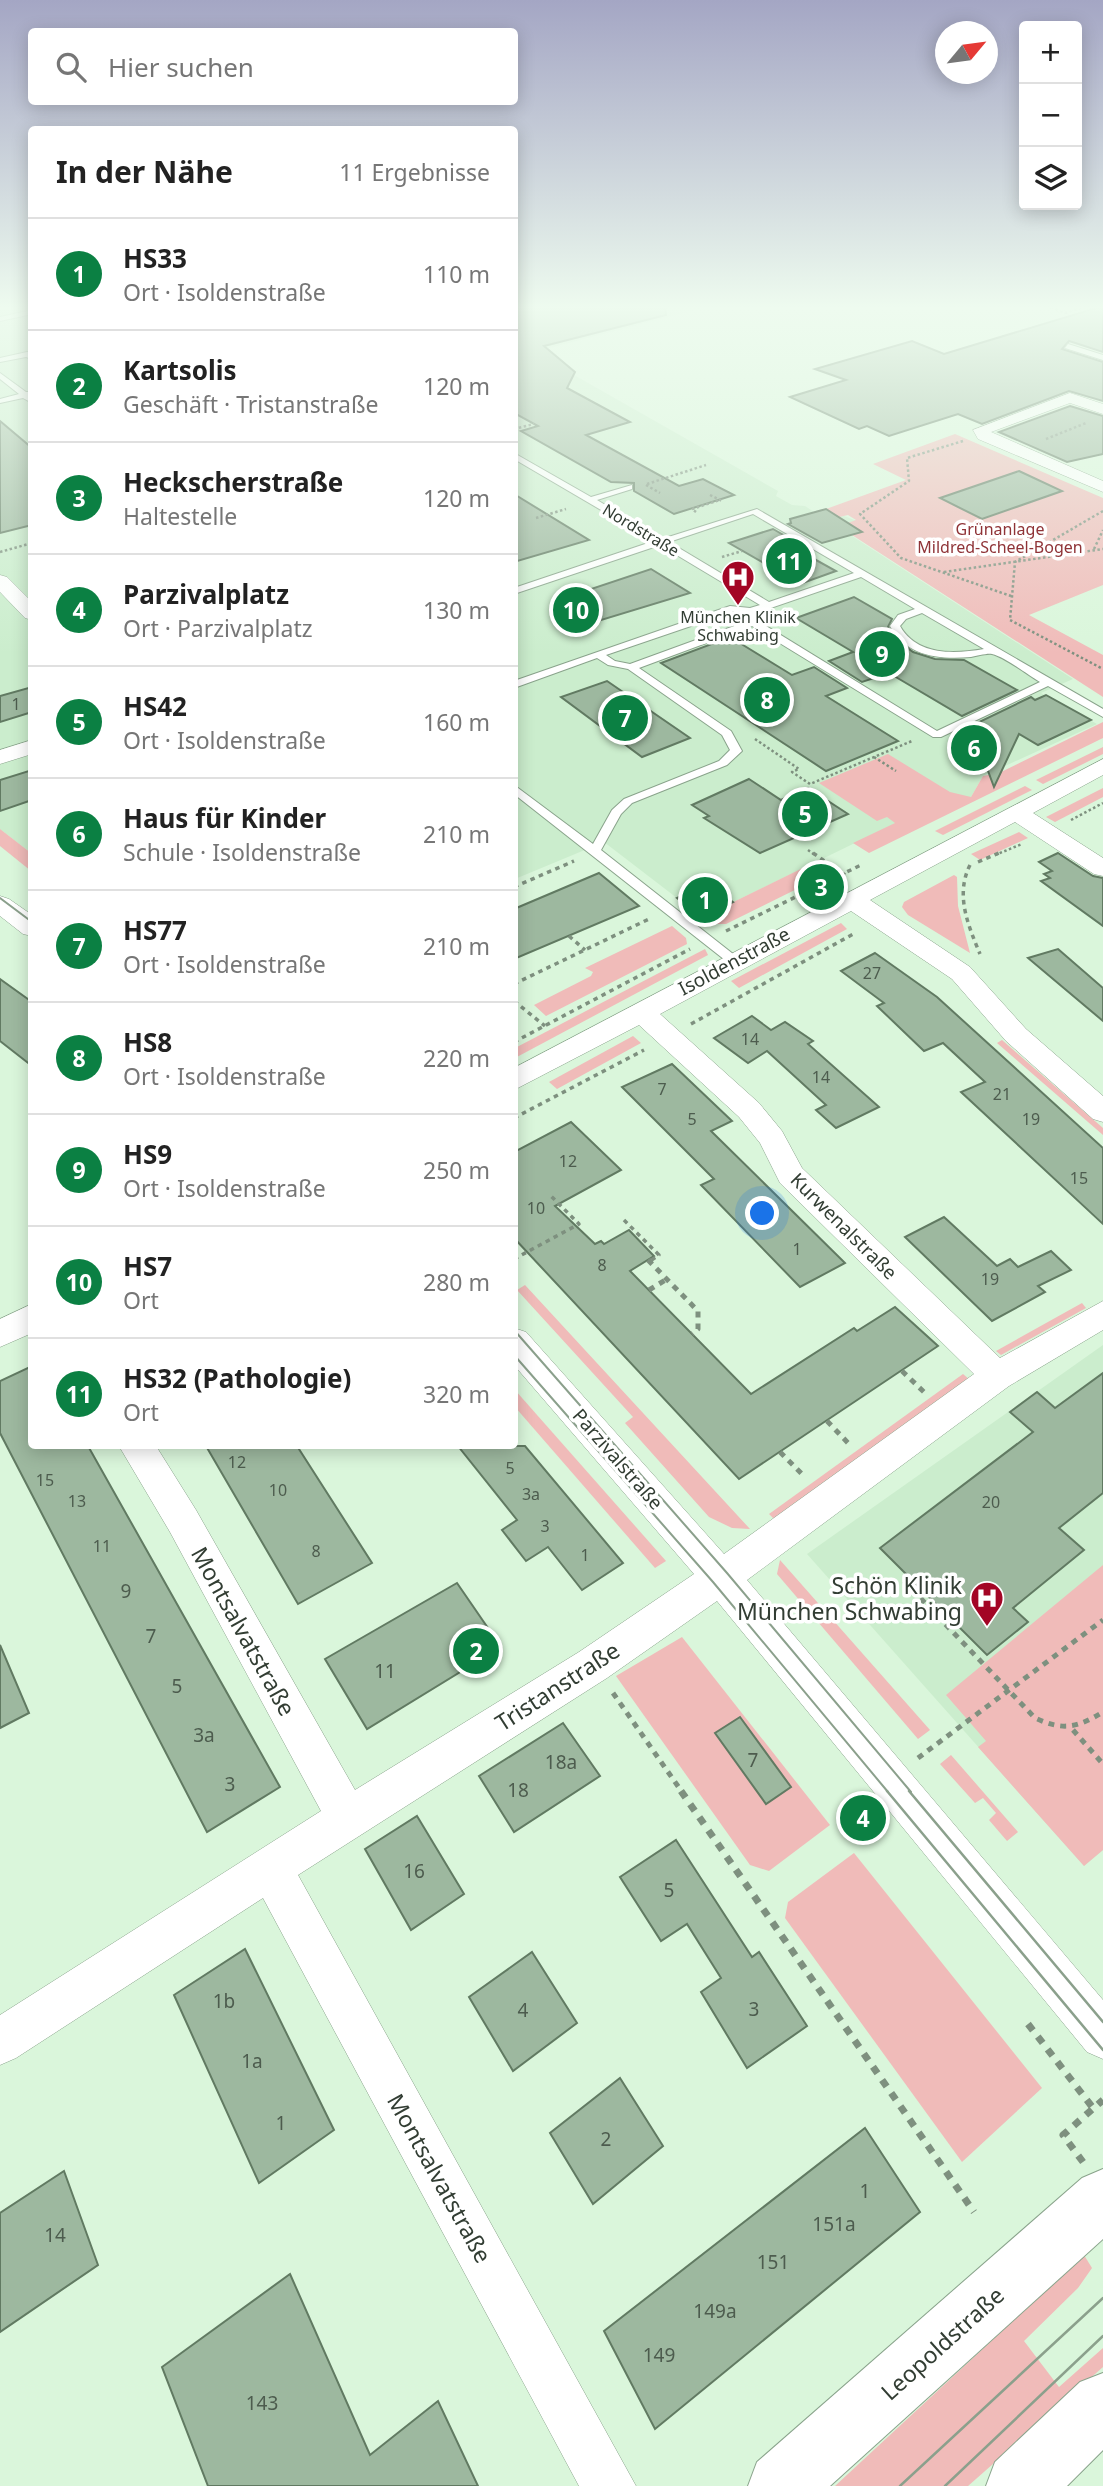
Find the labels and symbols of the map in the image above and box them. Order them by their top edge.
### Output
north arrow [935,21,998,84]
street label: Nordstraße [599,498,683,562]
park label: Grünanlage Mildred-Scheel-Bogen [917,518,1083,558]
pin: 11 [766,535,812,587]
hospital icon: München Klinik Schwabing [719,558,757,607]
pin: 10 [553,584,599,636]
place label: München Klinik Schwabing [680,606,796,646]
pin: 9 [859,628,905,680]
pin: 8 [744,674,790,726]
pin: 7 [602,692,648,744]
house number: 1 [11,693,21,715]
pin: 6 [951,722,997,774]
pin: 5 [782,788,828,840]
pin: 3 [798,861,844,913]
pin: 1 [682,874,728,926]
street label: Isoldenstraße [674,921,794,1001]
house number: 27 [863,962,881,984]
house number: 14 [741,1028,759,1050]
house number: 14 [812,1066,830,1088]
house number: 7 [657,1078,667,1100]
house number: 21 [993,1083,1011,1105]
house number: 5 [687,1108,697,1130]
house number: 19 [1022,1108,1040,1130]
house number: 12 [559,1150,577,1172]
street label: Kurwenalstraße [785,1167,903,1285]
house number: 15 [1070,1167,1088,1189]
your location [745,1196,779,1230]
house number: 10 [527,1197,545,1219]
house number: 1 [792,1238,802,1260]
house number: 8 [597,1254,607,1276]
house number: 19 [981,1268,999,1290]
street label: Parzivalstraße [567,1403,669,1515]
house number: 12 [228,1451,246,1473]
house number: 5 [505,1457,515,1479]
house number: 15 [36,1469,54,1491]
house number: 10 [269,1479,287,1501]
house number: 3a [522,1483,540,1505]
house number: 13 [68,1490,86,1512]
house number: 20 [982,1491,1000,1513]
house number: 3 [540,1515,550,1537]
house number: 11 [93,1535,111,1557]
house number: 8 [311,1540,321,1562]
street label: Montsalvatstraße [184,1541,304,1721]
house number: 1 [580,1544,590,1566]
place label: Schön Klinik München Schwabing [737,1569,963,1627]
house number: 9 [121,1578,131,1604]
hospital icon: Schön Klinik München Schwabing [968,1579,1006,1628]
house number: 7 [146,1623,156,1649]
pin: 2 [453,1625,499,1677]
street label: Tristanstraße [489,1634,625,1738]
house number: 11 [374,1658,396,1684]
house number: 5 [172,1673,182,1699]
house number: 3a [193,1722,215,1748]
house number: 7 [748,1747,758,1773]
house number: 18a [545,1749,577,1775]
house number: 3 [225,1771,235,1797]
house number: 18 [507,1777,529,1803]
pin: 4 [840,1792,886,1844]
house number: 16 [403,1858,425,1884]
house number: 5 [664,1877,674,1903]
house number: 1b [213,1988,235,2014]
house number: 3 [749,1996,759,2022]
house number: 4 [518,1997,529,2023]
house number: 1a [241,2048,263,2074]
street label: Montsalvatstraße [380,2088,500,2268]
house number: 1 [276,2110,286,2136]
house number: 2 [601,2126,611,2152]
house number: 1 [860,2178,870,2204]
house number: 151a [812,2211,856,2237]
house number: 14 [44,2222,66,2248]
house number: 151 [757,2249,789,2275]
street label: Leopoldstraße [873,2279,1011,2407]
house number: 149a [693,2298,737,2324]
house number: 149 [643,2342,675,2368]
house number: 143 [246,2390,278,2416]

